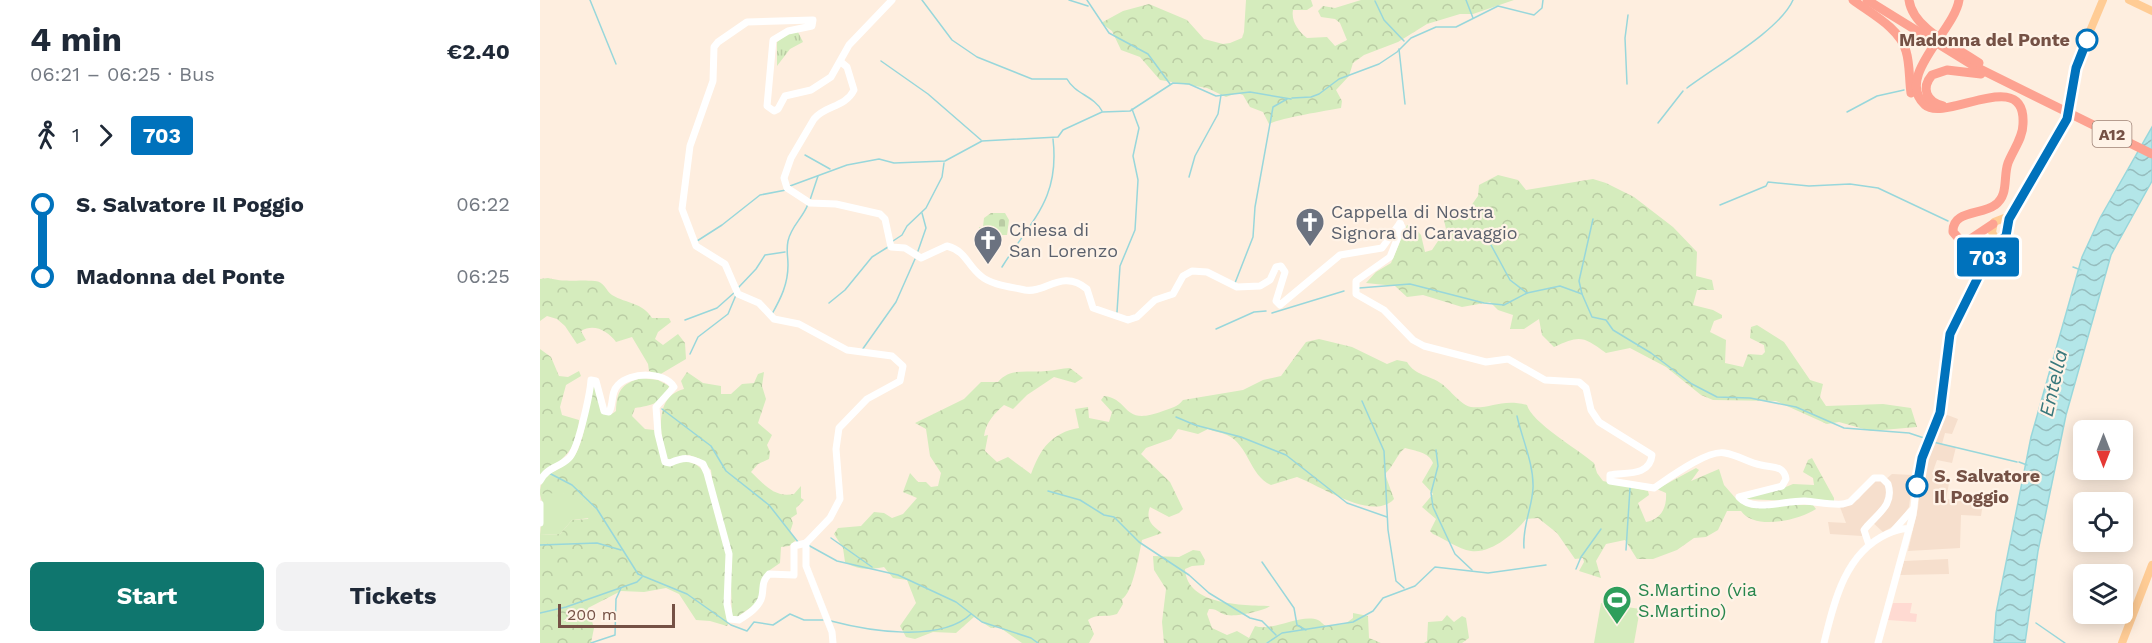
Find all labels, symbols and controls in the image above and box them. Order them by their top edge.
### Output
text: 4 min [30,20,122,59]
place label: Madonna del Ponte [1899,29,2070,50]
marker: Madonna del Ponte [2076,29,2098,51]
text: €2.40 [447,39,510,64]
text: 06:21 – 06:25 · Bus [30,62,215,86]
icon: walk [30,119,63,152]
icon: forward [89,119,122,152]
road number: A12 [2092,121,2132,147]
text: 1 [72,123,80,147]
text: 703 [143,123,181,148]
text: S. Salvatore Il Poggio [76,192,304,217]
text: 06:22 [456,192,510,216]
place label: Cappella di Nostra Signora di Caravaggio [1331,201,1518,243]
church icon: Cappella di Nostra Signora di Caravaggio [1294,206,1326,248]
place label: Chiesa di San Lorenzo [1009,219,1118,261]
church icon: Chiesa di San Lorenzo [972,224,1004,266]
line badge: 703 [1954,238,2022,276]
text: 703 [1969,245,2007,270]
text: Madonna del Ponte [76,264,285,289]
text: 06:25 [456,264,510,288]
water label: Entella [2034,347,2072,419]
north arrow [2073,420,2133,480]
map controls [2073,420,2133,624]
place label: S. Salvatore Il Poggio [1934,465,2040,507]
marker: S. Salvatore Il Poggio [1906,475,1928,497]
button: locate [2073,492,2133,552]
button: Start [30,562,264,631]
button: Tickets [276,562,510,631]
button: layers [2073,564,2133,624]
place label: S.Martino (via S.Martino) [1638,579,1757,621]
sports icon: S.Martino (via S.Martino) [1601,584,1633,626]
scale bar [558,601,675,628]
text: 200 m [567,605,617,624]

